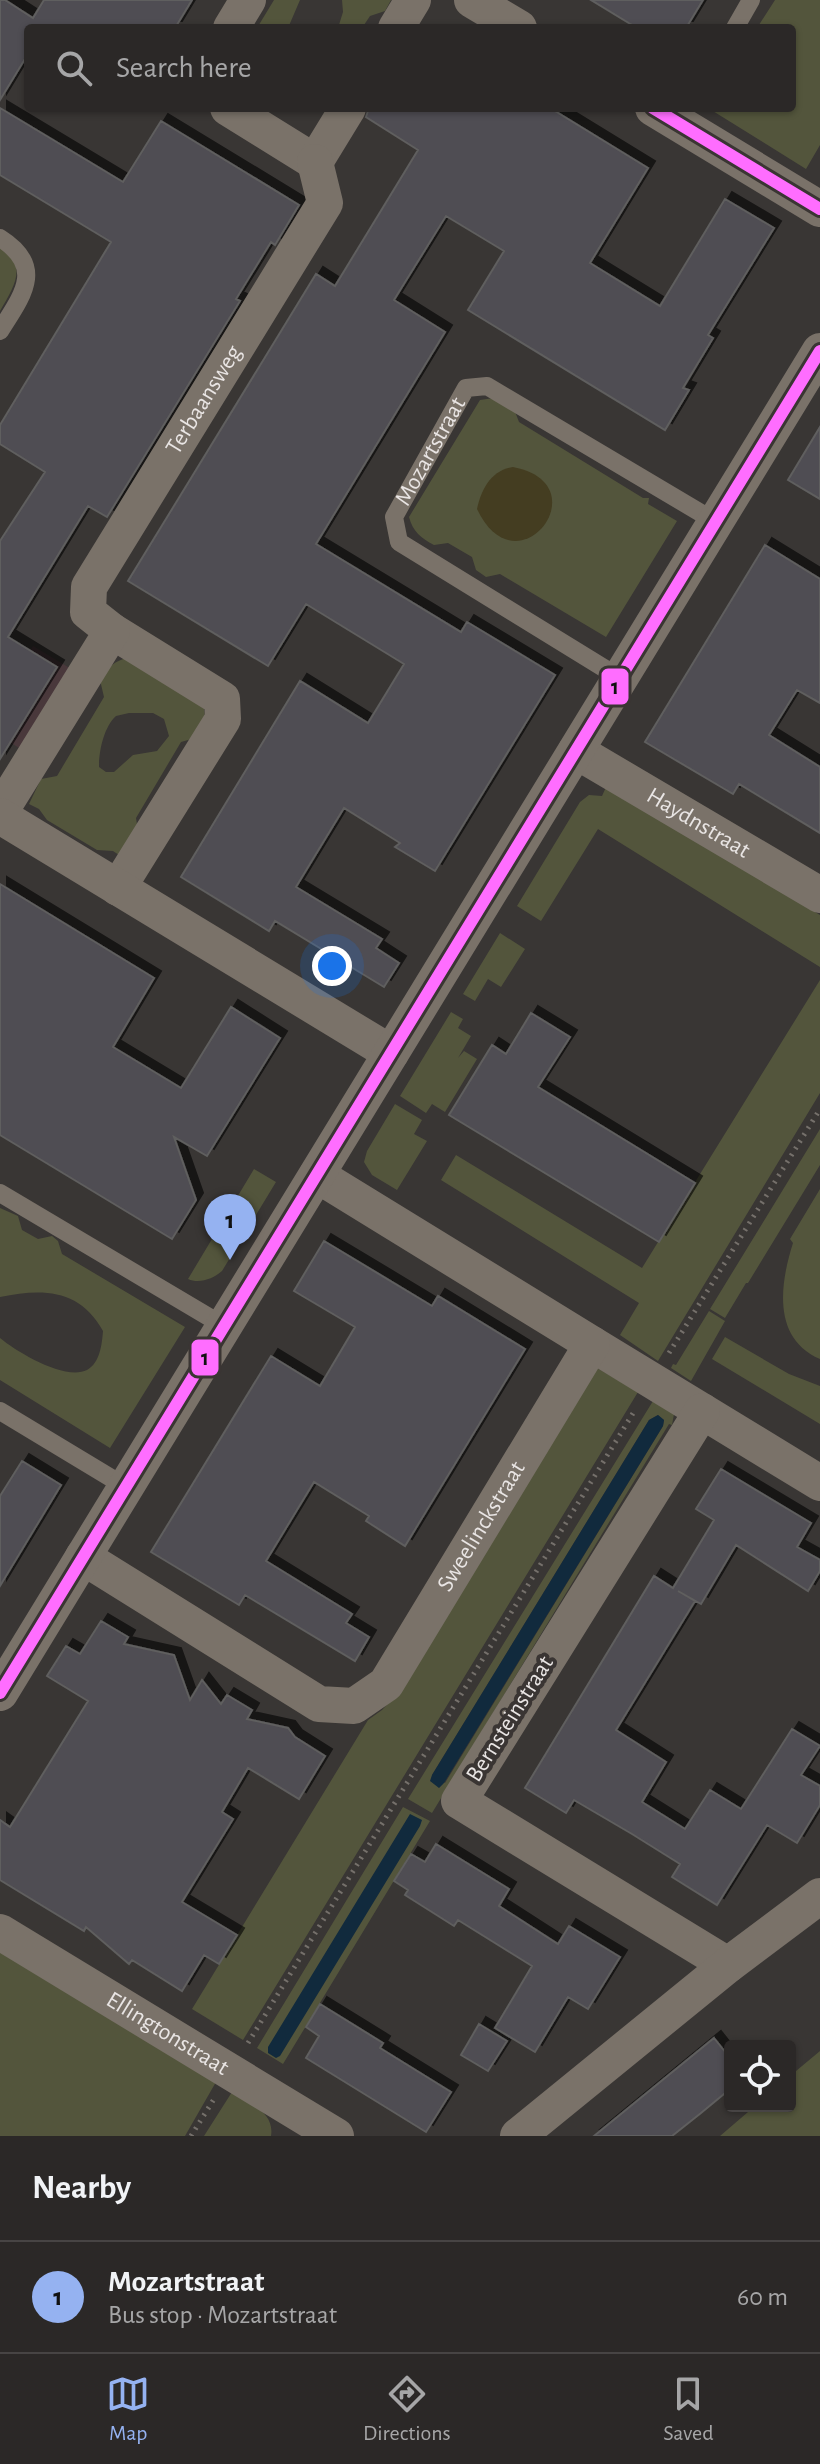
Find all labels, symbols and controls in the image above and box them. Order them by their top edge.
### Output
search box [24,24,796,112]
icon: search [52,46,96,90]
text: Search here [116,53,252,83]
street label: Terbaansweg [162,341,247,459]
street label: Mozartstraat [391,393,470,510]
line badge: 1 [600,667,630,706]
text: 1 [611,676,619,698]
street label: Haydnstraat [643,784,754,863]
your location [312,946,352,986]
pin: 1 [204,1194,256,1260]
line badge: 1 [190,1338,220,1377]
text: 1 [201,1347,209,1369]
street label: Sweelinckstraat [433,1457,530,1596]
street label: Bernsteinstraat [462,1652,558,1786]
street label: Ellingtonstraat [102,1988,233,2080]
map controls [724,2040,796,2112]
button: locate [724,2040,796,2112]
text: Nearby [32,2171,131,2205]
text: Mozartstraat [108,2267,265,2297]
text: 1 [53,2284,63,2310]
text: 60 m [737,2284,788,2310]
text: Bus stop · Mozartstraat [108,2302,337,2328]
tab: Map [106,2372,150,2446]
tab: Directions [363,2372,451,2446]
tab: Saved [663,2372,714,2446]

